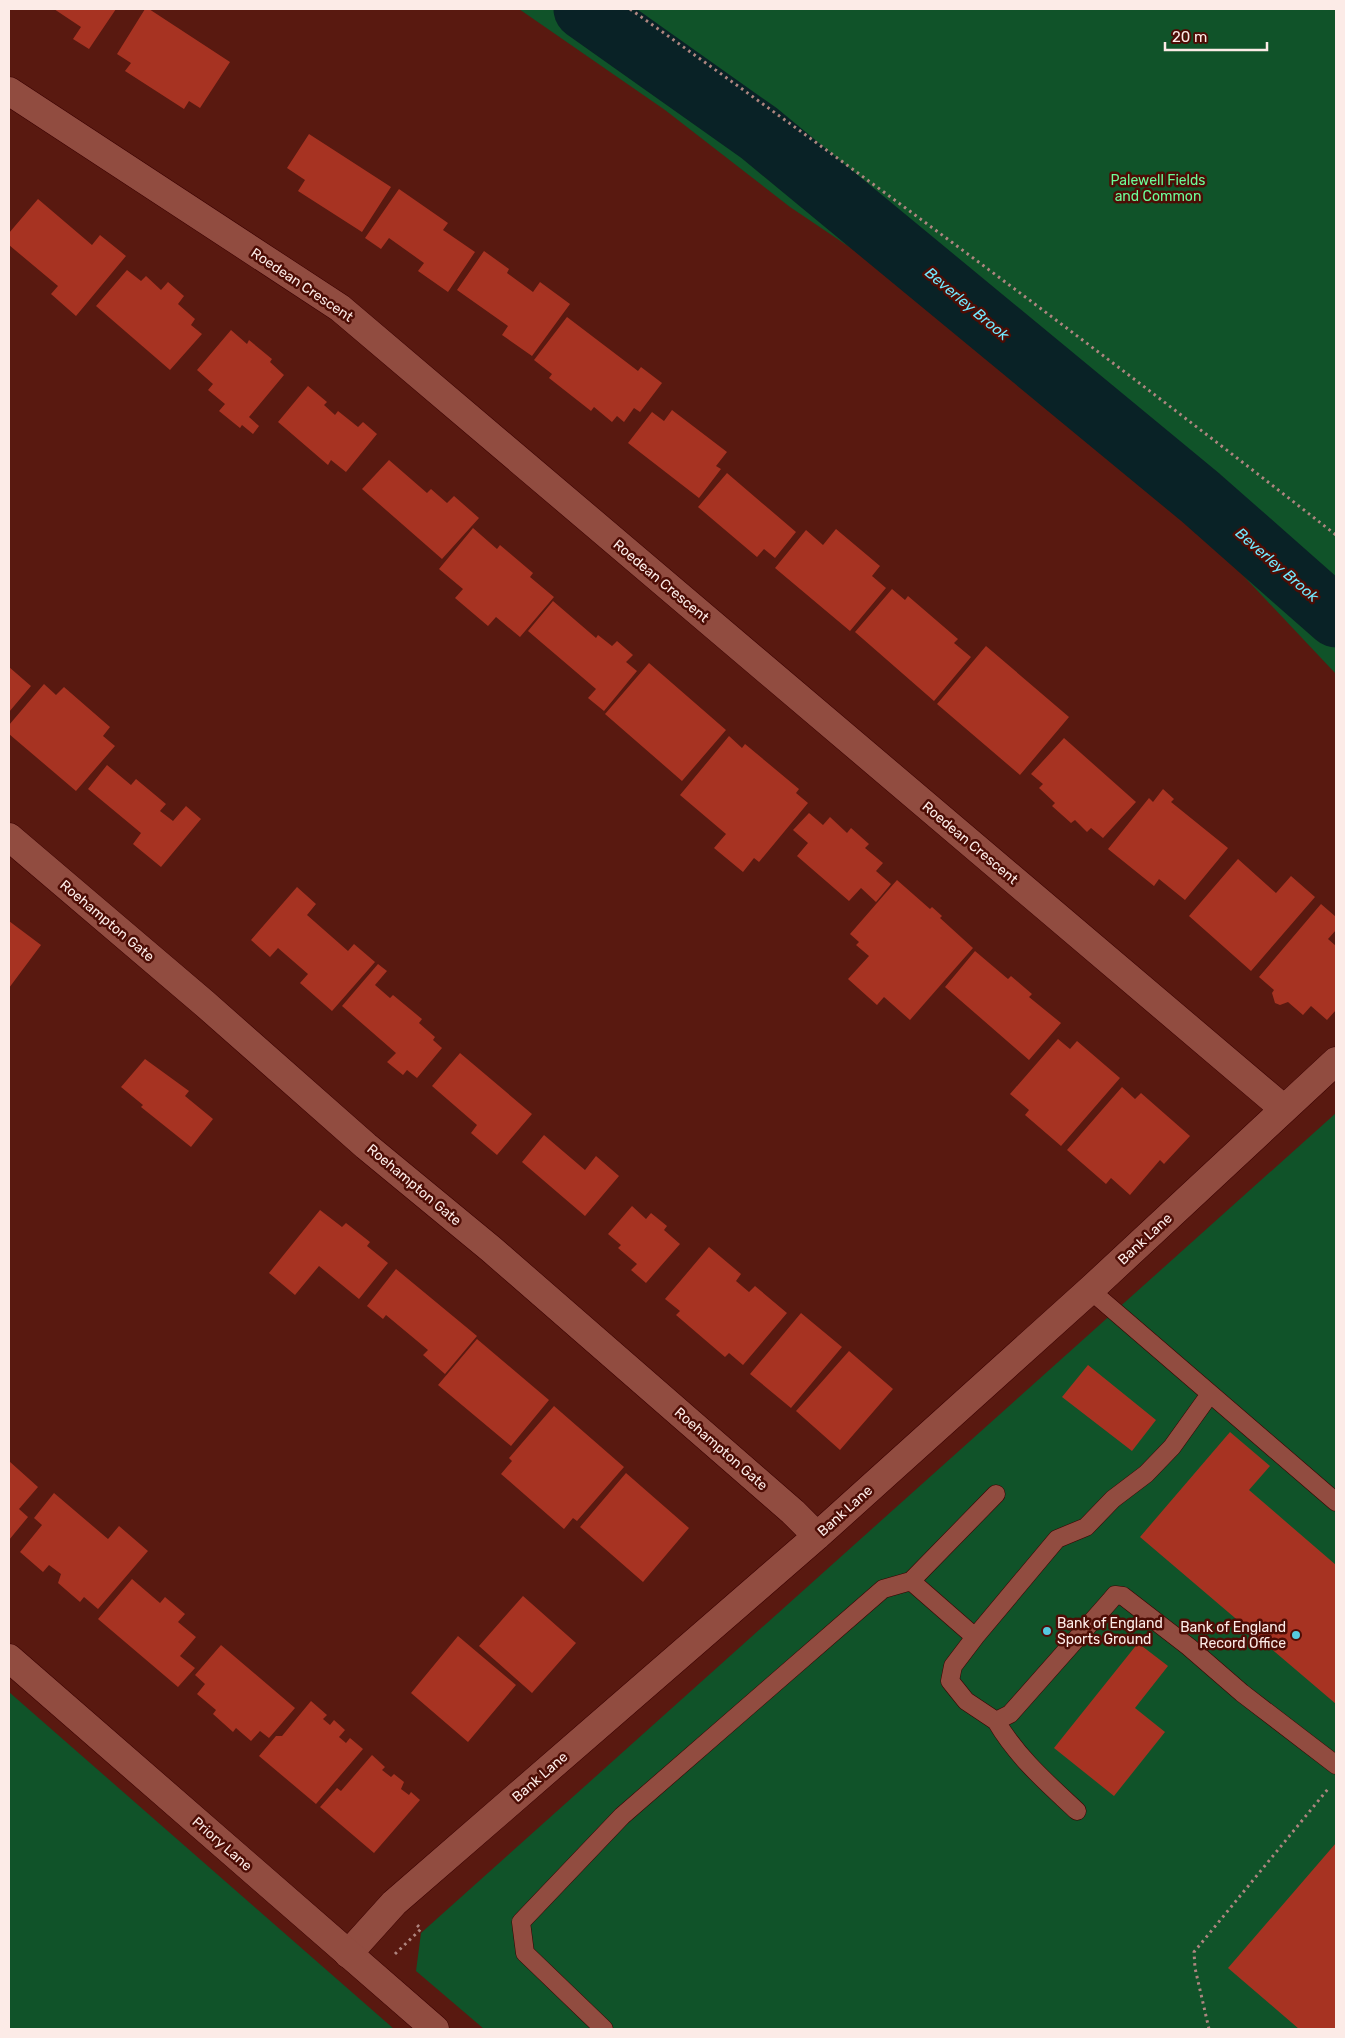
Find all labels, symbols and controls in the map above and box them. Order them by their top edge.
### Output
scale bar [1165,20,1268,52]
text: 20 m [1172,28,1207,46]
park label: Palewell Fields and Common [1110,172,1206,205]
street label: Roedean Crescent [248,244,357,326]
water label: Beverley Brook [921,264,1013,345]
water label: Beverley Brook [1232,524,1322,606]
street label: Roedean Crescent [610,536,713,626]
street label: Roedean Crescent [919,798,1022,888]
street label: Roehampton Gate [56,877,158,965]
street label: Roehampton Gate [363,1141,465,1229]
street label: Bank Lane [1114,1209,1176,1268]
street label: Roehampton Gate [671,1404,771,1494]
street label: Bank Lane [814,1482,876,1540]
place label: Bank of England Sports Ground [1057,1615,1163,1648]
place label: Bank of England Record Office [1180,1619,1286,1652]
marker: Bank of England Sports Ground [1041,1625,1053,1637]
marker: Bank of England Record Office [1290,1629,1302,1641]
street label: Bank Lane [509,1748,571,1806]
street label: Priory Lane [189,1813,256,1875]

